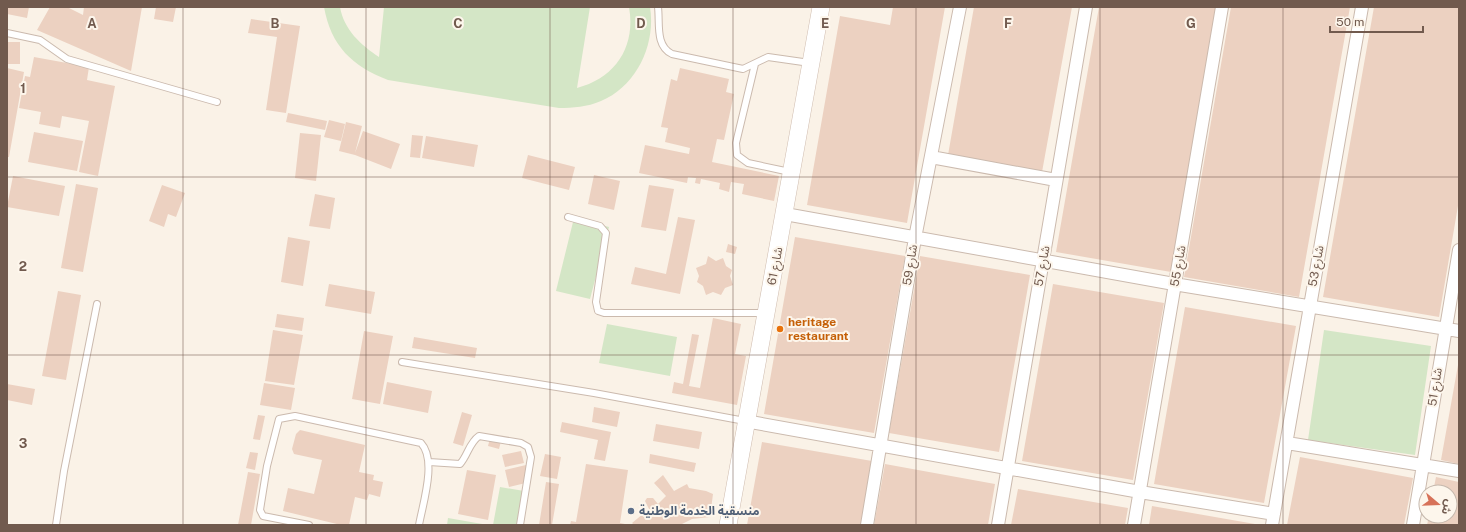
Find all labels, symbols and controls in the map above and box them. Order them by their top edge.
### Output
scale bar [1330,8,1423,34]
text: 50 m [1336,15,1364,29]
text: A [87,16,97,31]
text: B [271,16,280,31]
text: C [453,16,463,31]
text: D [636,16,646,31]
text: E [821,16,829,31]
text: F [1004,16,1012,31]
text: G [1186,16,1196,31]
text: 1 [20,81,26,96]
street label: شارع 59 [900,243,922,287]
street label: شارع 57 [1032,244,1054,288]
street label: شارع 55 [1167,244,1190,288]
street label: شارع 53 [1305,244,1328,288]
street label: شارع 61 [764,246,788,287]
text: 2 [19,259,27,274]
place label: heritage restaurant [788,315,849,343]
marker: heritage restaurant [775,324,785,334]
street label: شارع 51 [1425,367,1447,408]
text: 3 [19,436,28,451]
north arrow [1418,484,1458,524]
text: ش [1438,498,1456,516]
place label: منسقية الخدمة الوطنية [639,504,760,518]
marker: منسقية الخدمة الوطنية [626,506,636,516]

